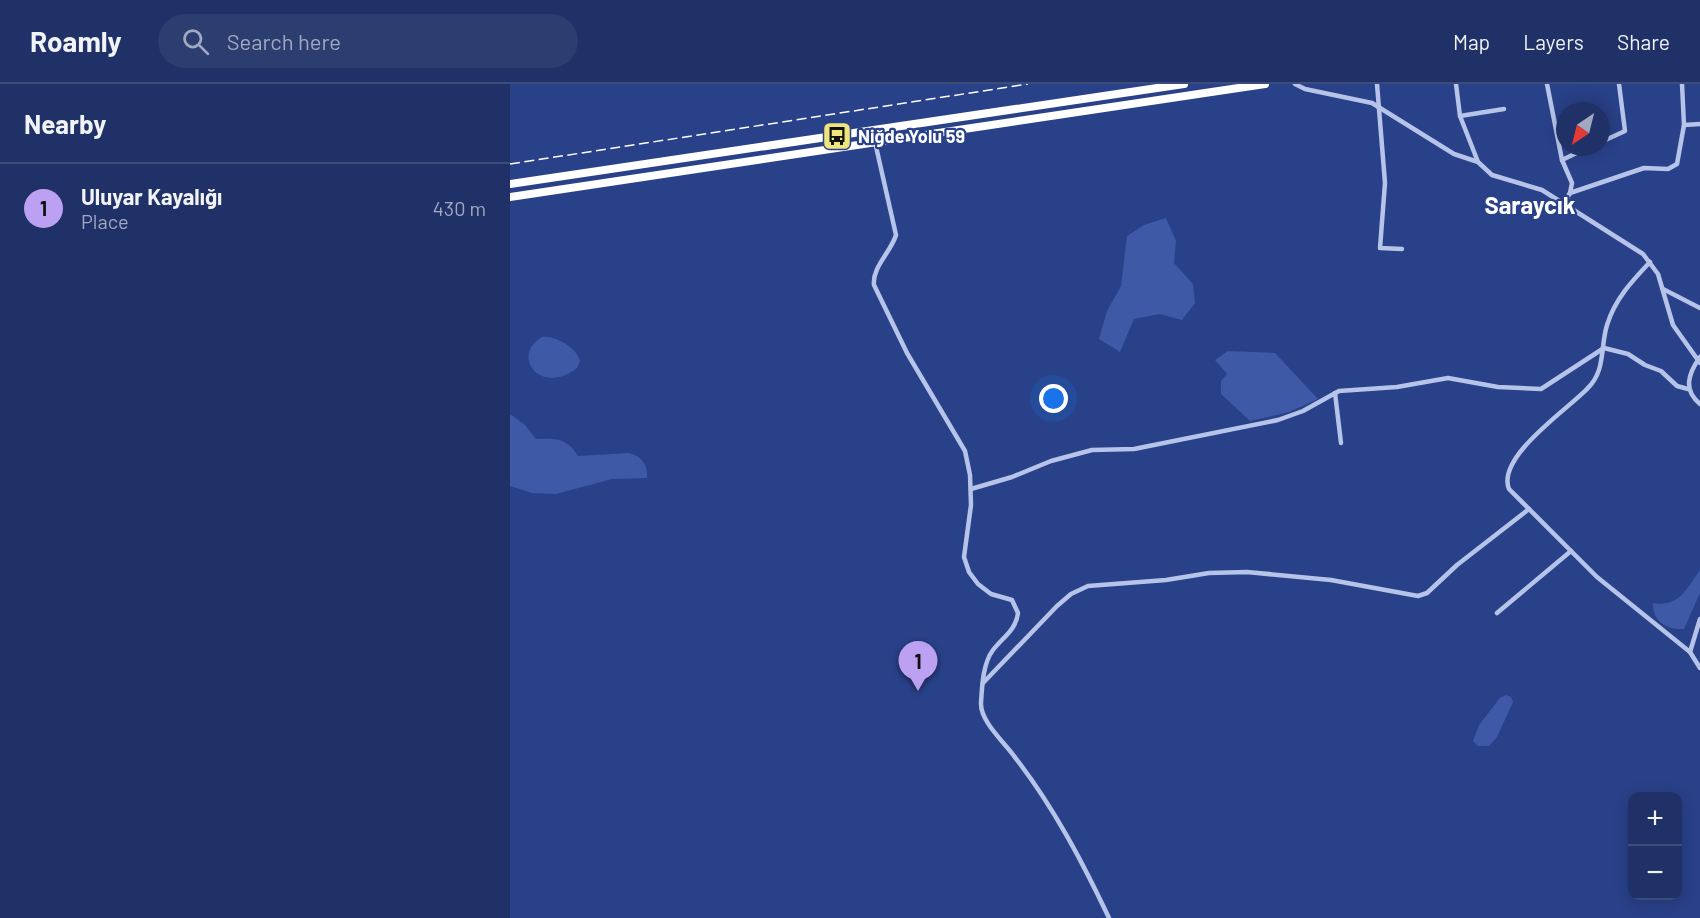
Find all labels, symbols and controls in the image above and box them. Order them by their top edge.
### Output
search box [158,14,578,68]
text: Roamly [30,24,122,58]
icon: search [179,25,212,58]
text: Search here [227,28,341,54]
text: Map [1453,29,1490,54]
text: Layers [1523,29,1584,54]
text: Share [1617,29,1670,54]
north arrow [1556,102,1610,156]
text: Nearby [24,108,106,139]
bus stop icon: Niğde Yolu 59 [821,120,853,152]
place label: Niğde Yolu 59 [858,125,965,147]
text: Uluyar Kayalığı [81,183,222,209]
district label: Saraycık [1485,190,1576,219]
text: 1 [40,196,47,220]
text: 430 m [433,196,486,220]
text: Place [81,209,129,233]
your location [1039,384,1068,413]
pin: 1 [898,642,938,691]
map controls [1628,792,1682,900]
button: + [1628,792,1682,846]
button: − [1628,846,1682,900]

